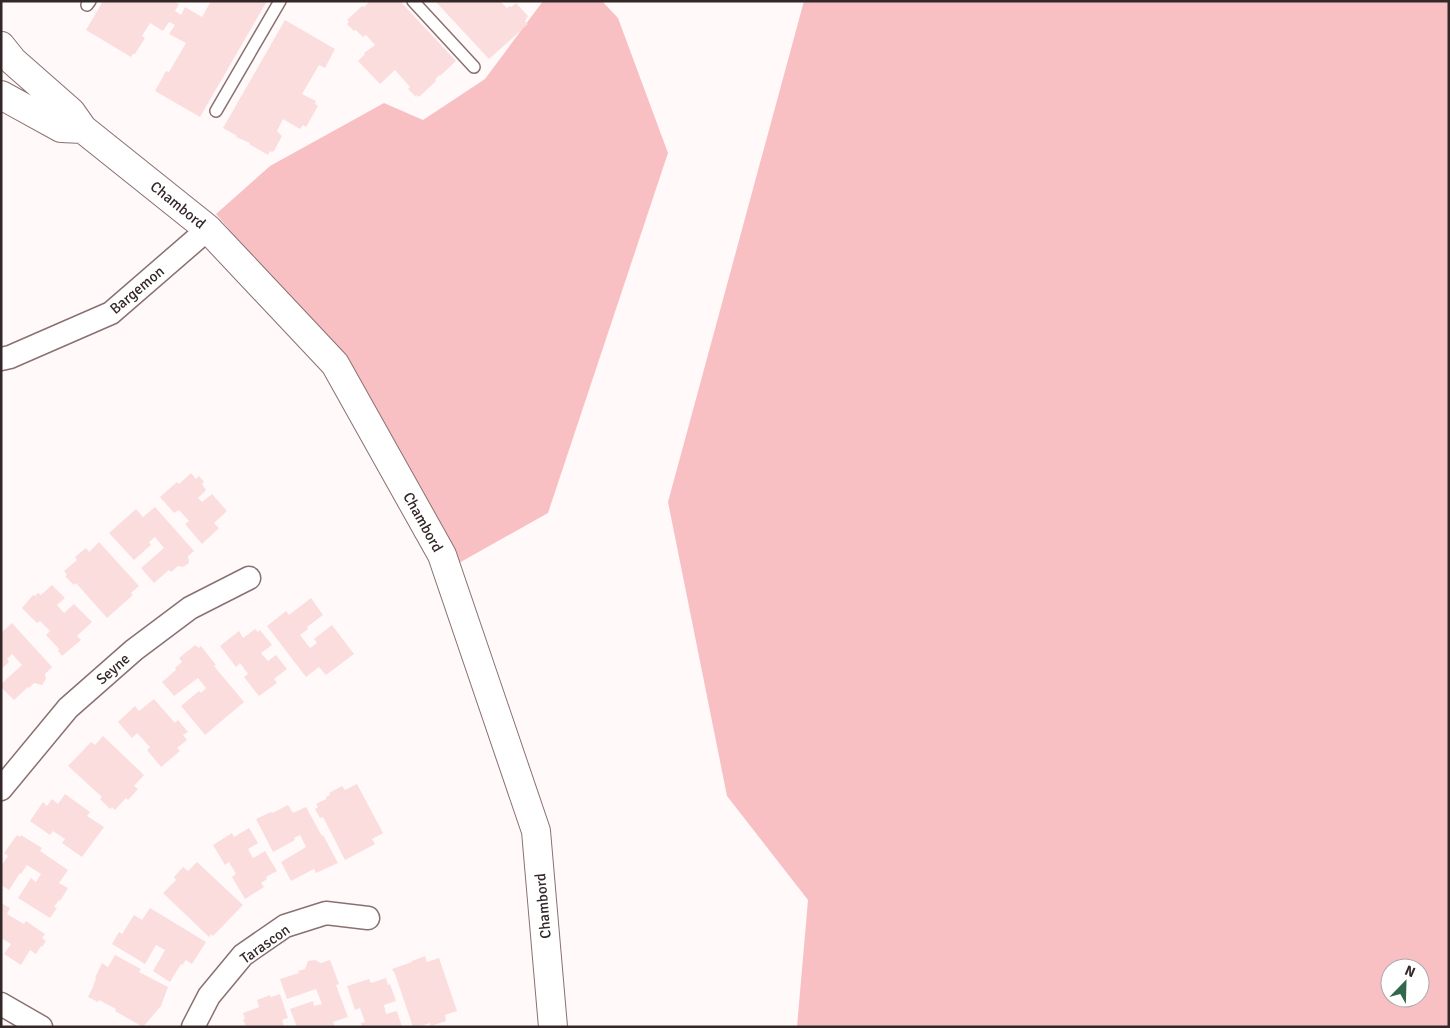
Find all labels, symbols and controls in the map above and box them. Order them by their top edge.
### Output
street label: Chambord [147,177,209,233]
street label: Bargemon [106,262,168,318]
street label: Chambord [399,489,447,555]
street label: Seyne [93,650,133,688]
street label: Chambord [531,872,555,940]
street label: Tarascon [237,920,293,968]
north arrow [1380,958,1430,1008]
text: N [1402,962,1418,981]

